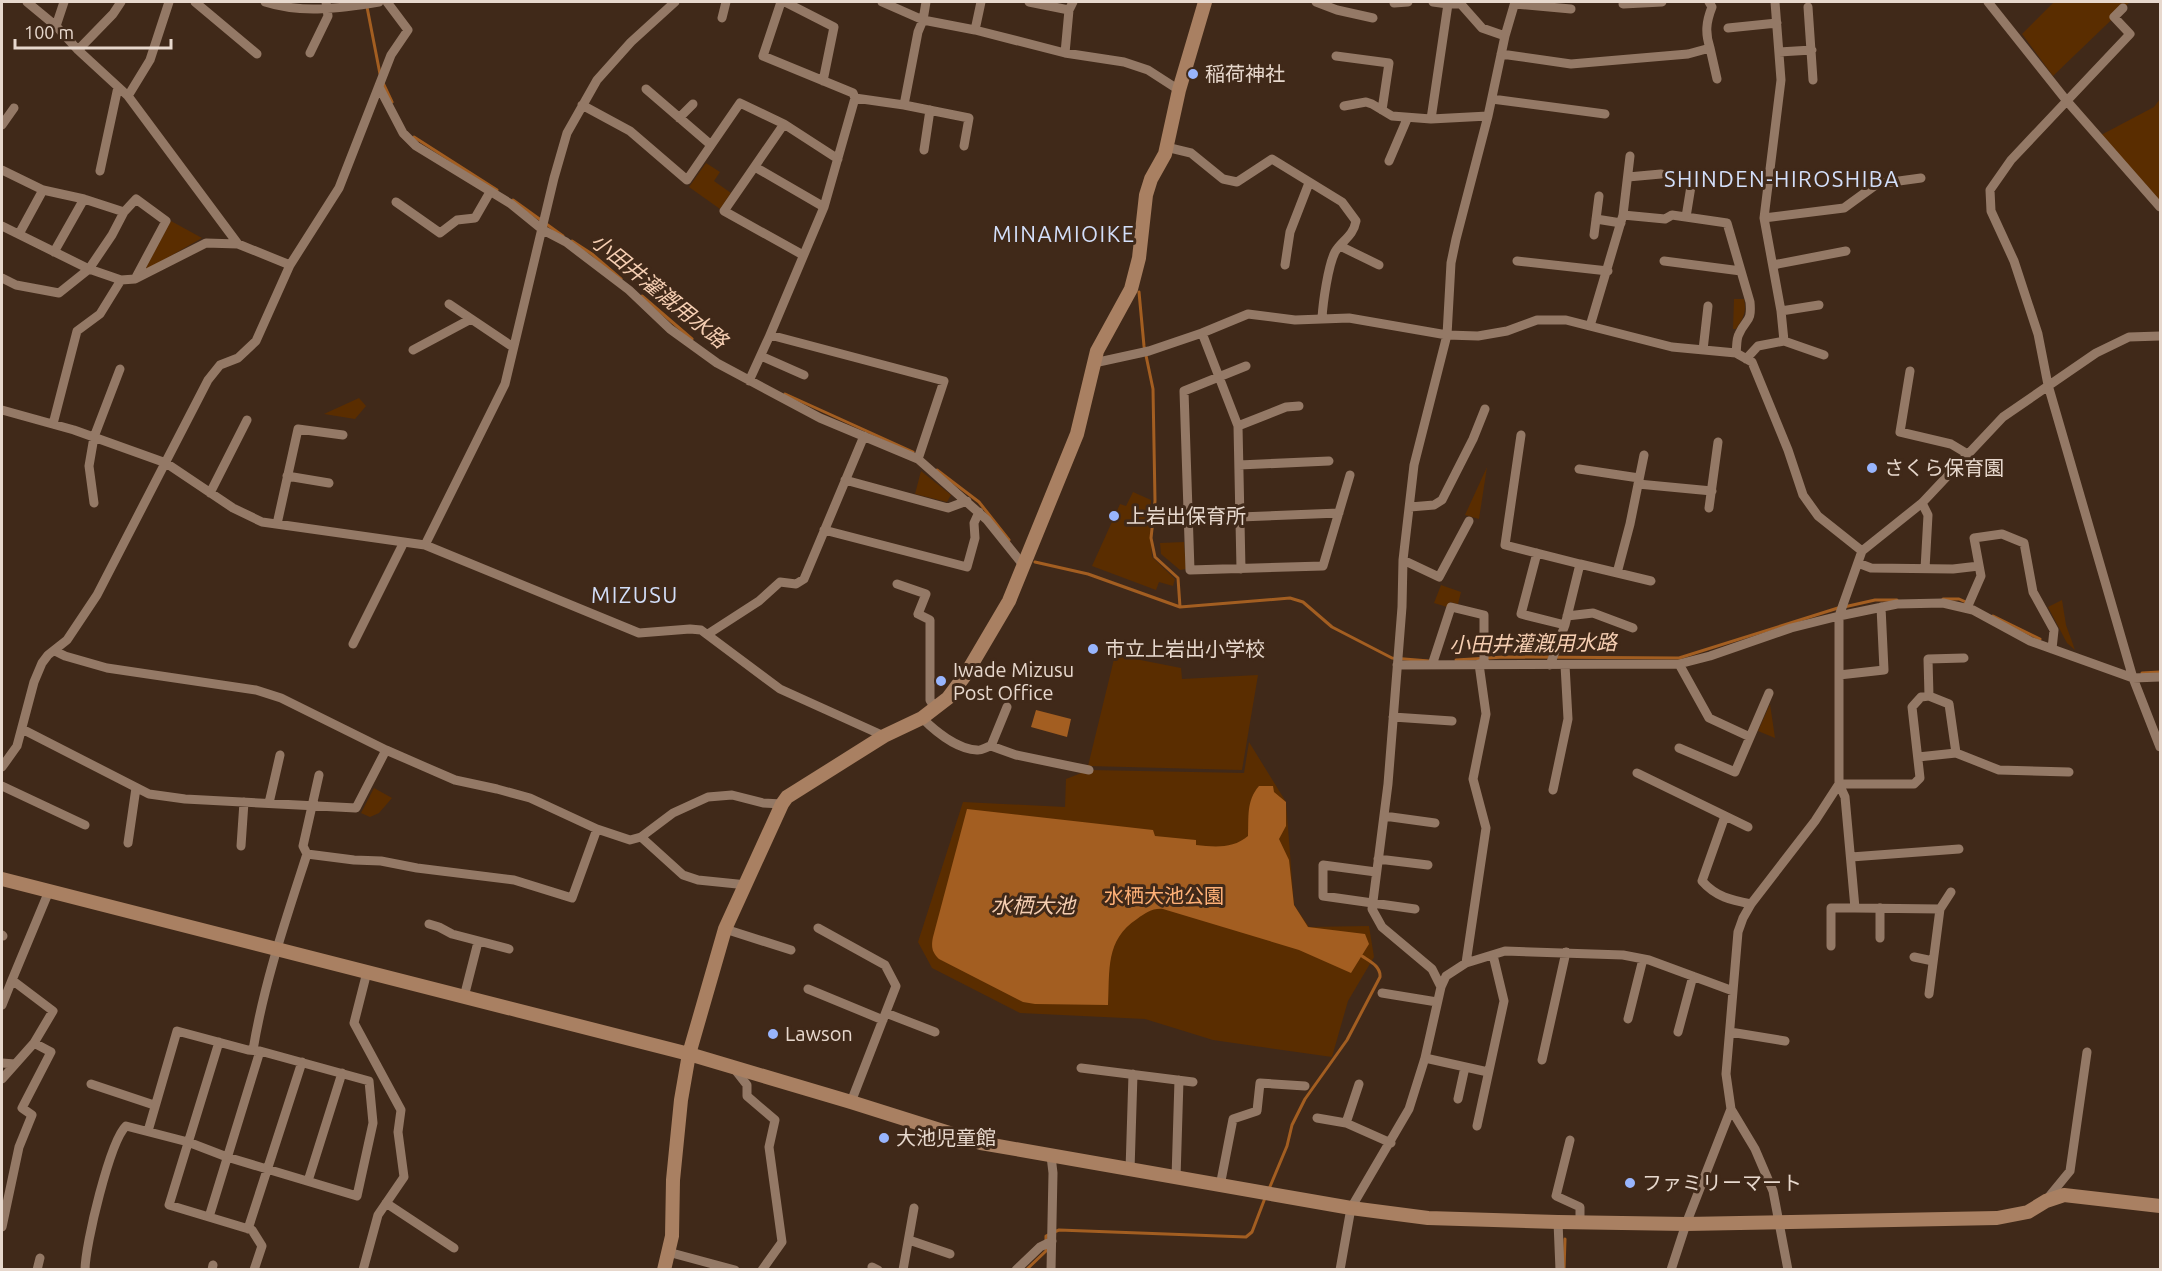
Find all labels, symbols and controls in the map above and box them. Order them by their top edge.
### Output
scale bar [15,12,171,50]
text: 100 m [24,22,74,42]
place label: 稲荷神社 [1205,62,1285,85]
marker: 稲荷神社 [1186,67,1200,81]
district label: SHINDEN-HIROSHIBA [1664,166,1900,191]
district label: MINAMIOIKE [993,221,1135,246]
water label: 小田井灌漑用水路 [587,228,734,354]
place label: さくら保育園 [1884,456,2004,479]
marker: さくら保育園 [1865,461,1879,475]
place label: 上岩出保育所 [1126,504,1246,527]
marker: 上岩出保育所 [1107,509,1121,523]
district label: MIZUSU [591,582,679,607]
water label: 小田井灌漑用水路 [1449,630,1619,656]
place label: 市立上岩出小学校 [1105,637,1265,660]
marker: 市立上岩出小学校 [1086,642,1100,656]
place label: Iwade Mizusu Post Office [953,658,1074,704]
marker: Iwade Mizusu Post Office [934,674,948,688]
park label: 水栖大池公園 [1104,884,1224,907]
water label: 水栖大池 [991,893,1077,917]
place label: Lawson [785,1022,853,1045]
marker: Lawson [766,1027,780,1041]
place label: 大池児童館 [896,1126,996,1149]
marker: 大池児童館 [877,1131,891,1145]
place label: ファミリーマート [1642,1171,1802,1194]
marker: ファミリーマート [1623,1176,1637,1190]

